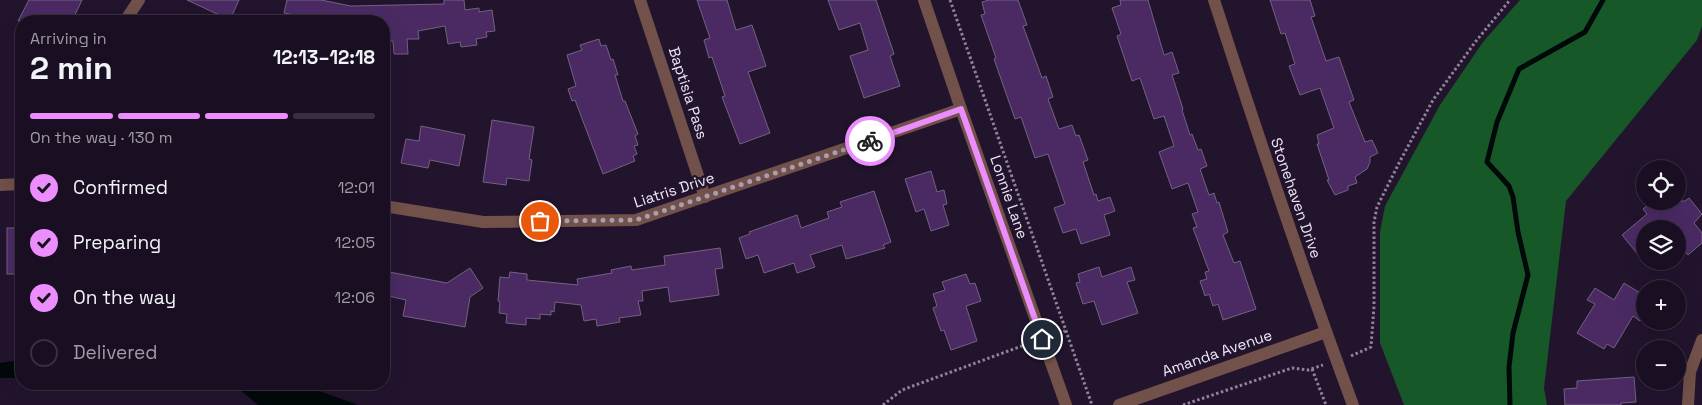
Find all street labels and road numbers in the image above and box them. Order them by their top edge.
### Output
street label: Baptisia Pass [665,44,712,141]
street label: Stonehaven Drive [1267,135,1326,261]
street label: Lonnie Lane [986,153,1033,241]
street label: Liatris Drive [631,167,717,212]
street label: Amanda Avenue [1159,325,1274,380]

